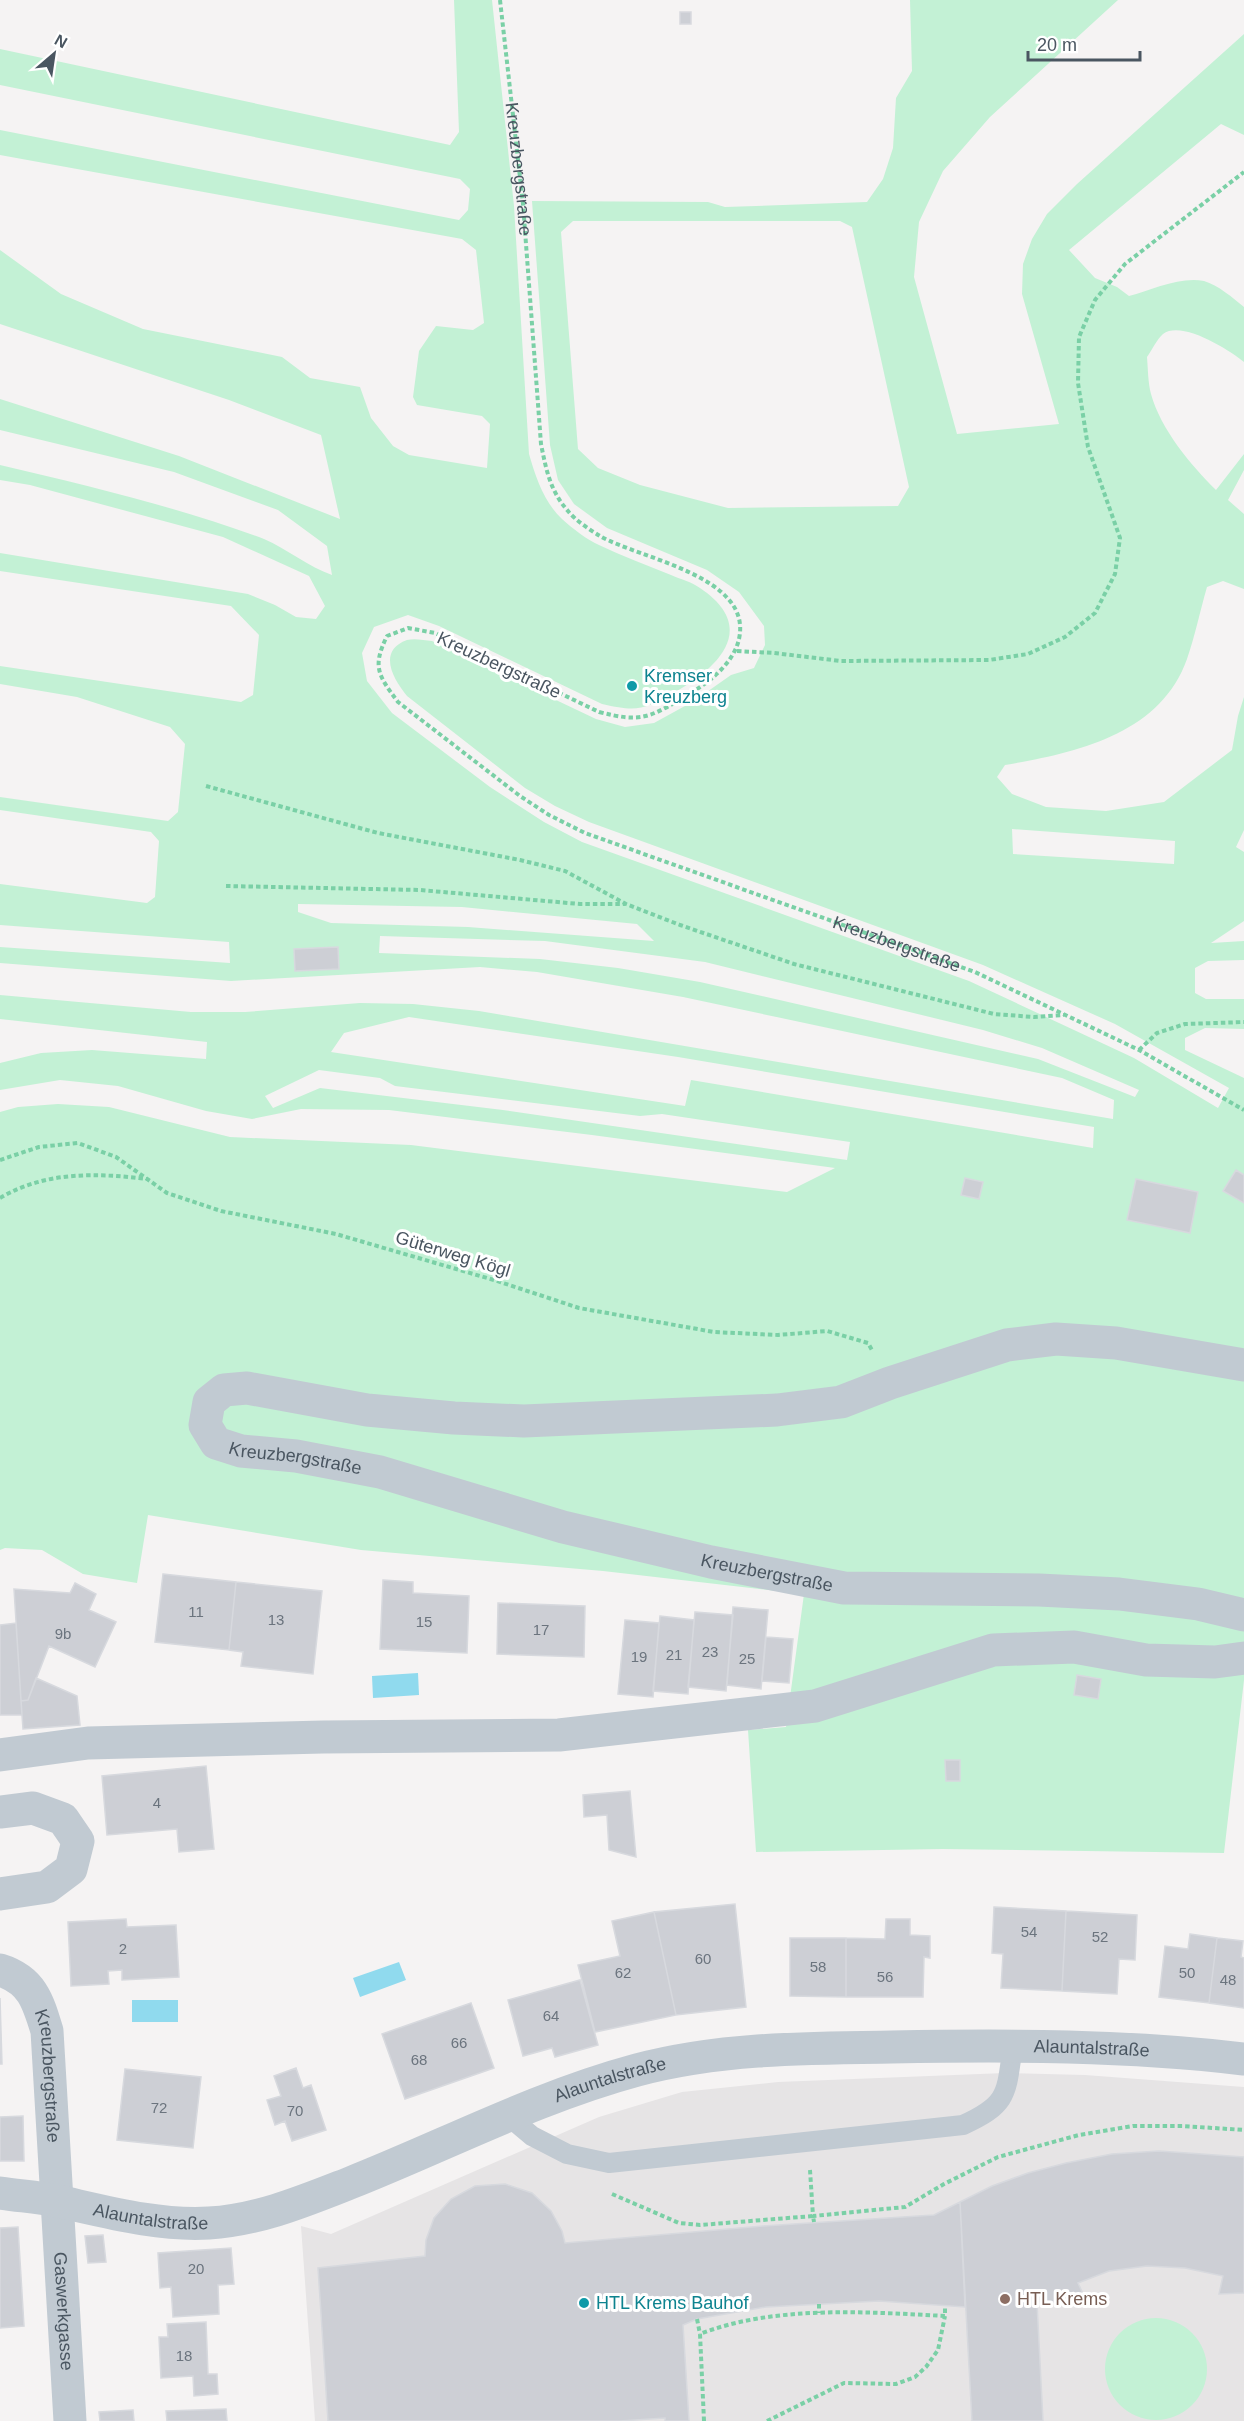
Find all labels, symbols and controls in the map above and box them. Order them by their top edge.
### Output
north arrow [24,24,84,84]
scale bar [1028,24,1140,62]
text: N [52,31,70,52]
text: 20 m [1037,35,1077,55]
street label: Kreuzbergstraße [502,101,535,236]
street label: Kreuzbergstraße [434,628,564,702]
place label: Kremser Kreuzberg [644,666,727,707]
marker: Kremser Kreuzberg [625,679,639,693]
street label: Kreuzbergstraße [830,912,963,976]
street label: Güterweg Kögl [393,1227,513,1281]
street label: Kreuzbergstraße [226,1438,363,1478]
street label: Kreuzbergstraße [699,1550,835,1596]
house number: 11 [188,1603,204,1620]
house number: 13 [268,1611,284,1628]
house number: 15 [416,1613,432,1630]
house number: 17 [533,1621,549,1638]
house number: 9b [55,1625,71,1642]
house number: 23 [702,1643,718,1660]
house number: 21 [666,1646,682,1663]
house number: 19 [631,1648,647,1665]
house number: 25 [739,1650,755,1667]
house number: 4 [153,1794,161,1811]
house number: 54 [1021,1923,1037,1940]
house number: 52 [1092,1928,1108,1945]
house number: 2 [119,1940,127,1957]
house number: 60 [695,1950,711,1967]
house number: 58 [810,1958,826,1975]
house number: 62 [615,1964,631,1981]
house number: 50 [1179,1964,1195,1981]
house number: 56 [877,1968,893,1985]
house number: 48 [1220,1971,1236,1988]
street label: Kreuzbergstraße [31,2006,64,2143]
house number: 64 [543,2007,559,2024]
house number: 66 [451,2034,467,2051]
street label: Alauntalstraße [1033,2036,1150,2061]
house number: 68 [411,2051,427,2068]
street label: Alauntalstraße [551,2053,668,2106]
house number: 72 [151,2099,167,2116]
house number: 70 [287,2102,303,2119]
street label: Alauntalstraße [91,2199,209,2233]
street label: Gaswerkgasse [50,2251,77,2371]
house number: 20 [188,2260,204,2277]
place label: HTL Krems [1017,2289,1107,2309]
marker: HTL Krems [998,2292,1012,2306]
place label: HTL Krems Bauhof [596,2293,749,2313]
marker: HTL Krems Bauhof [577,2296,591,2310]
house number: 18 [176,2347,192,2364]

